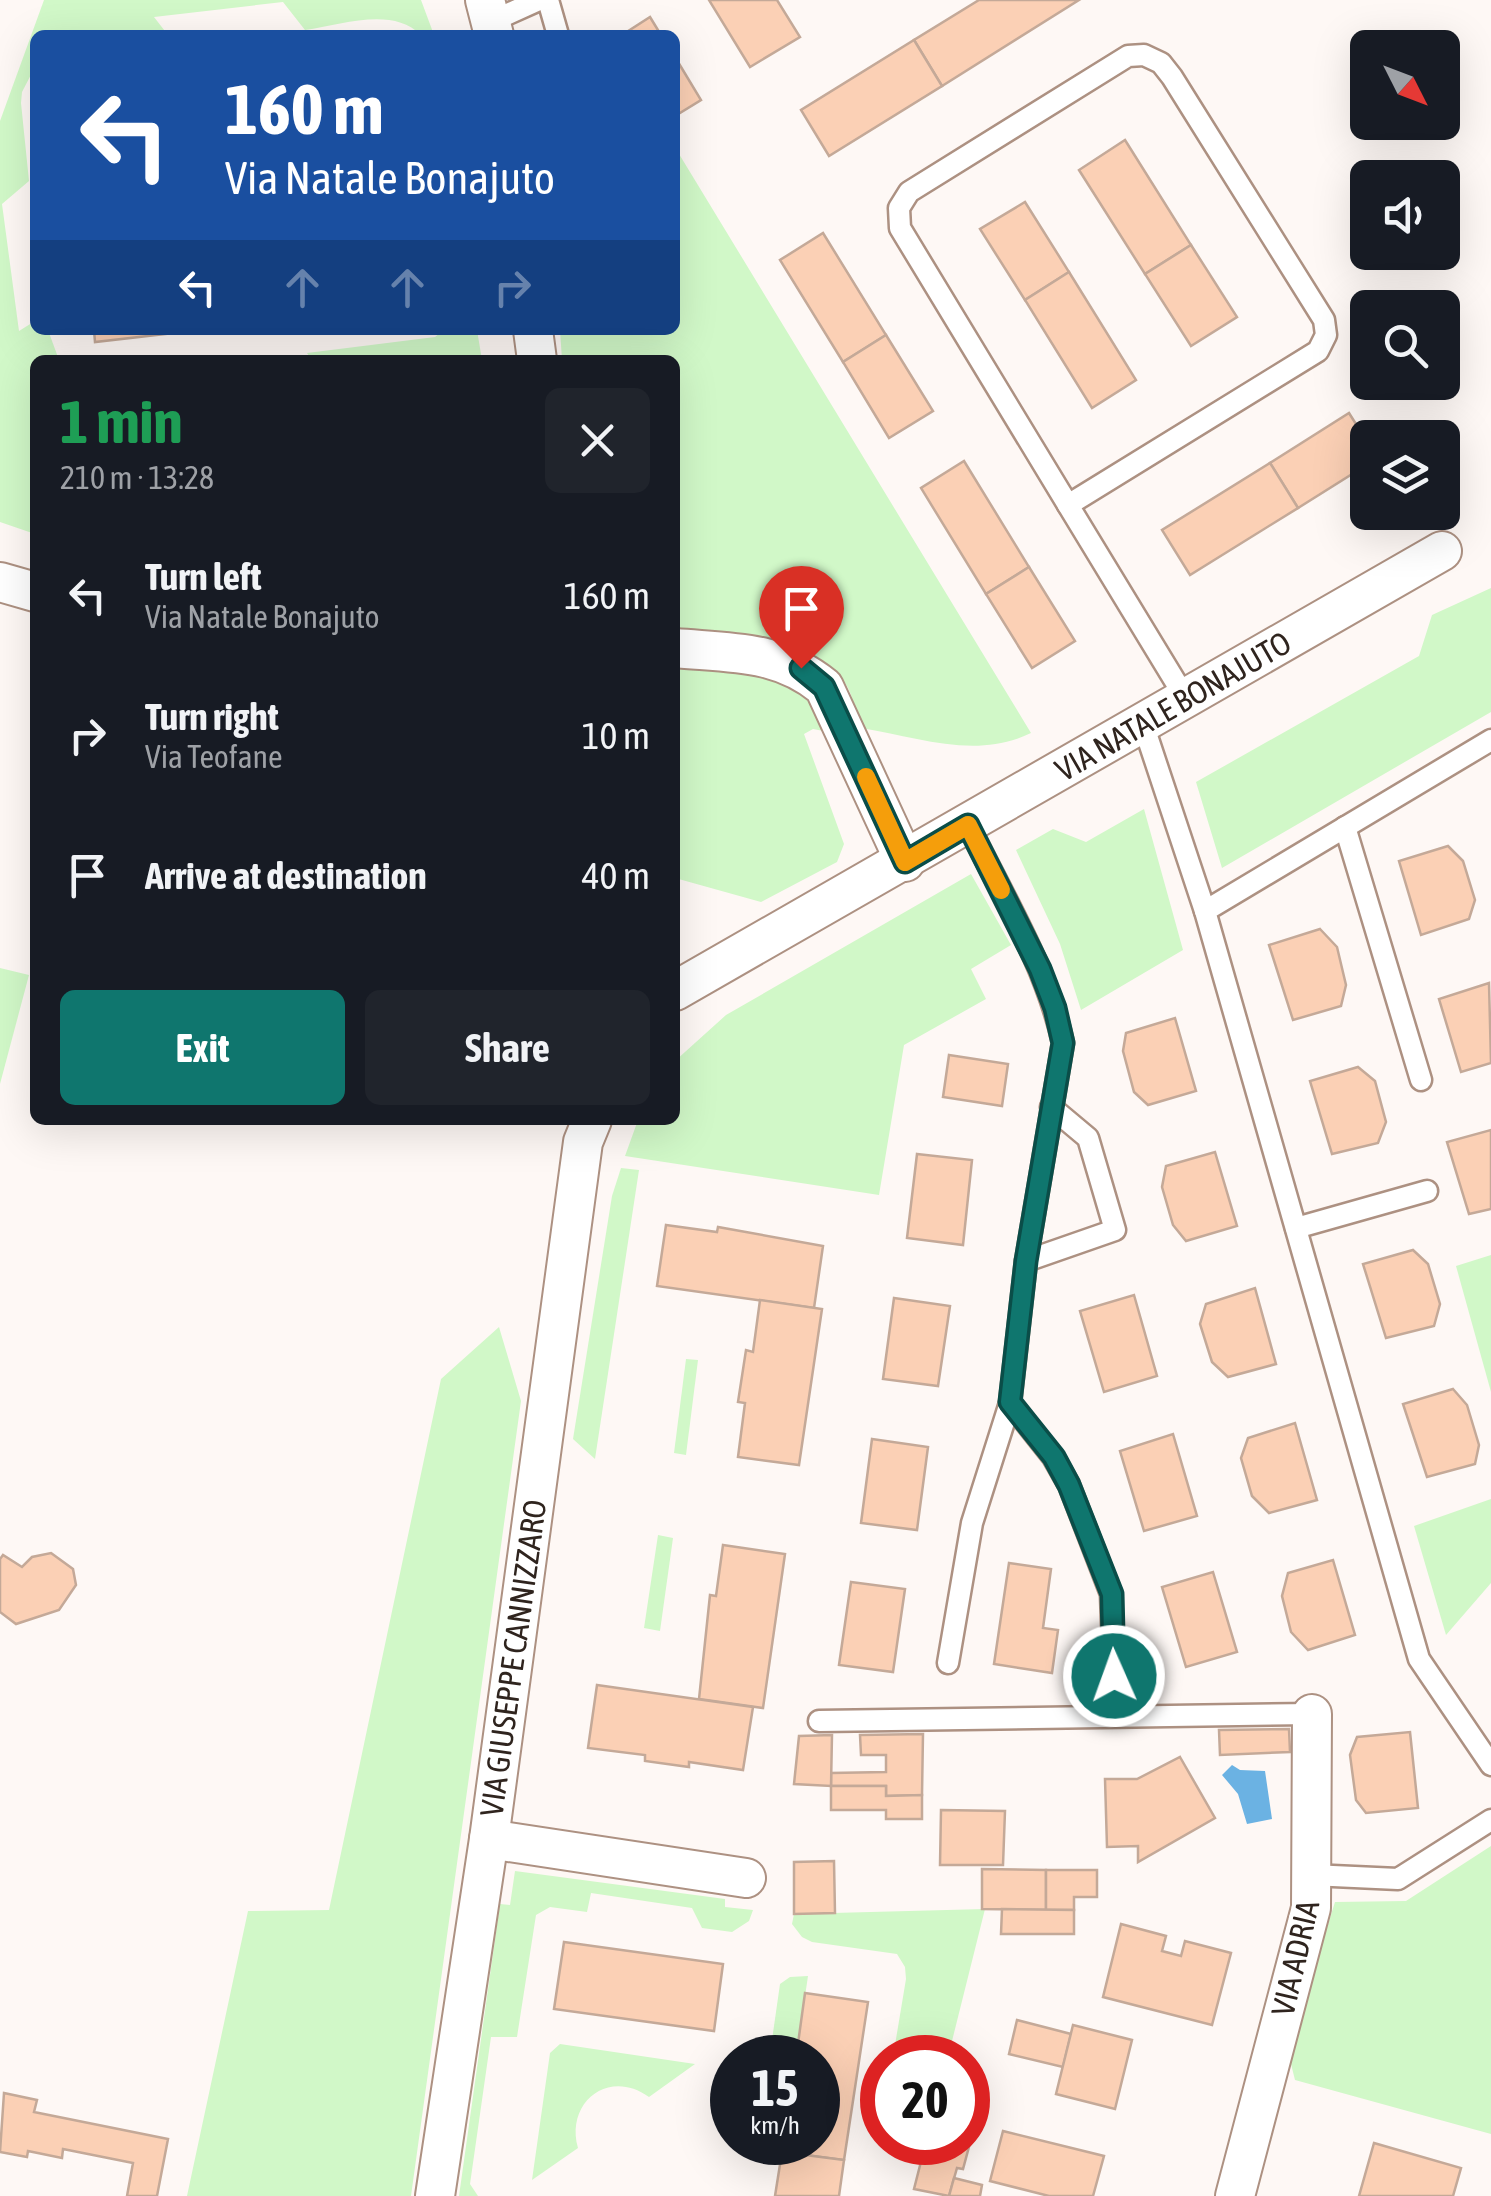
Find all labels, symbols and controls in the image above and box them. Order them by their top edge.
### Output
north arrow [1350,30,1460,140]
map controls [1350,30,1460,530]
text: 160 m [225,69,384,149]
icon: left [60,70,190,200]
text: Via Natale Bonajuto [225,152,555,204]
button: sound [1350,160,1460,270]
icon: left [170,260,225,315]
icon: ahead [275,260,330,315]
icon: ahead [380,260,435,315]
icon: right [485,260,540,315]
button: search [1350,290,1460,400]
text: 1 min [60,387,183,456]
button: close [545,388,650,493]
button: layers [1350,420,1460,530]
text: 210 m · 13:28 [60,459,214,496]
text: Turn left [145,555,261,598]
pin [759,566,844,669]
icon: left [60,568,115,623]
text: 160 m [564,574,650,617]
icon: arrive [774,581,829,636]
text: Via Natale Bonajuto [145,598,380,635]
street label: VIA NATALE BONAJUTO [1049,624,1297,788]
text: Turn right [145,695,279,738]
icon: right [60,708,115,763]
text: 10 m [582,714,650,757]
text: Via Teofane [145,738,283,775]
icon: arrive [60,848,115,903]
text: Arrive at destination [145,854,427,897]
text: 40 m [582,854,650,897]
button: Exit [60,990,345,1105]
button: Share [365,990,650,1105]
street label: VIA GIUSEPPE CANNIZZARO [472,1497,554,1819]
position arrow [1062,1624,1166,1728]
street label: VIA ADRIA [1264,1896,1326,2019]
speed limit sign: 20 [860,2035,990,2165]
text: 15 [751,2059,798,2117]
text: km/h [750,2111,800,2139]

